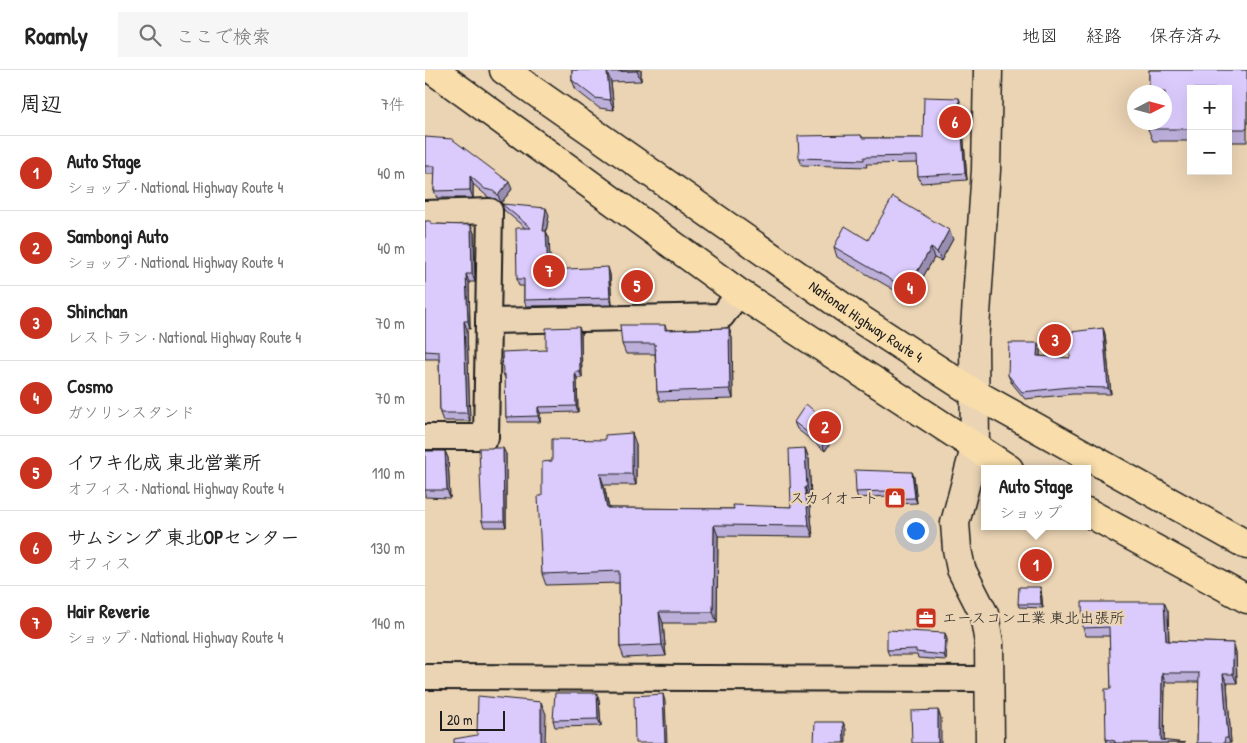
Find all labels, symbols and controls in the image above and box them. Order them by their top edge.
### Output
search box [118,12,468,57]
text: Roamly [25,19,88,51]
icon: search [136,21,164,49]
text: ここで検索 [176,23,271,49]
text: 地図 [1022,23,1058,48]
text: 経路 [1086,23,1122,48]
text: 保存済み [1150,23,1222,48]
north arrow [1127,85,1172,130]
map controls [1187,85,1232,175]
button: + [1187,85,1232,130]
text: 周辺 [20,89,62,118]
text: 7件 [381,93,405,115]
pin: 6 [939,103,971,141]
button: − [1187,130,1232,175]
text: Auto Stage [67,148,141,174]
text: 1 [33,162,39,184]
text: 40 m [377,162,405,184]
text: ショップ · National Highway Route 4 [67,176,283,198]
text: Sambongi Auto [67,223,168,249]
text: 2 [32,237,40,259]
text: 40 m [377,237,405,259]
text: ショップ · National Highway Route 4 [67,251,283,273]
pin: 7 [533,252,565,290]
pin: 5 [621,267,653,305]
pin: 4 [894,269,926,307]
street label: National Highway Route 4 [806,277,926,367]
text: Shinchan [67,298,128,324]
text: 3 [32,312,40,334]
text: 70 m [375,312,405,334]
pin: 3 [1039,321,1071,359]
text: レストラン · National Highway Route 4 [67,326,301,348]
text: Cosmo [67,373,113,399]
text: 4 [33,387,39,409]
text: 70 m [375,387,405,409]
text: ガソリンスタンド [67,401,195,423]
pin: 2 [809,408,841,446]
text: イワキ化成 東北営業所 [67,449,261,475]
text: 5 [33,462,39,484]
text: 110 m [372,462,405,484]
popup [981,465,1091,530]
text: Auto Stage [999,473,1073,499]
text: オフィス · National Highway Route 4 [67,477,284,499]
shop icon: スカイオート [883,486,907,510]
place label: スカイオート [790,487,879,508]
text: ショップ [999,501,1062,523]
your location [903,518,929,544]
text: サムシング 東北OPセンター [67,524,299,550]
text: 6 [33,537,39,559]
text: 130 m [370,537,405,559]
pin: 1 [1020,546,1052,584]
text: オフィス [67,552,131,574]
text: Hair Reverie [67,598,150,624]
office icon: エースコン工業 東北出張所 [914,606,938,630]
place label: エースコン工業 東北出張所 [942,607,1125,628]
text: 7 [32,612,40,634]
text: 140 m [371,612,405,634]
text: ショップ · National Highway Route 4 [67,626,283,648]
scale bar [440,708,505,731]
text: 20 m [447,710,473,729]

